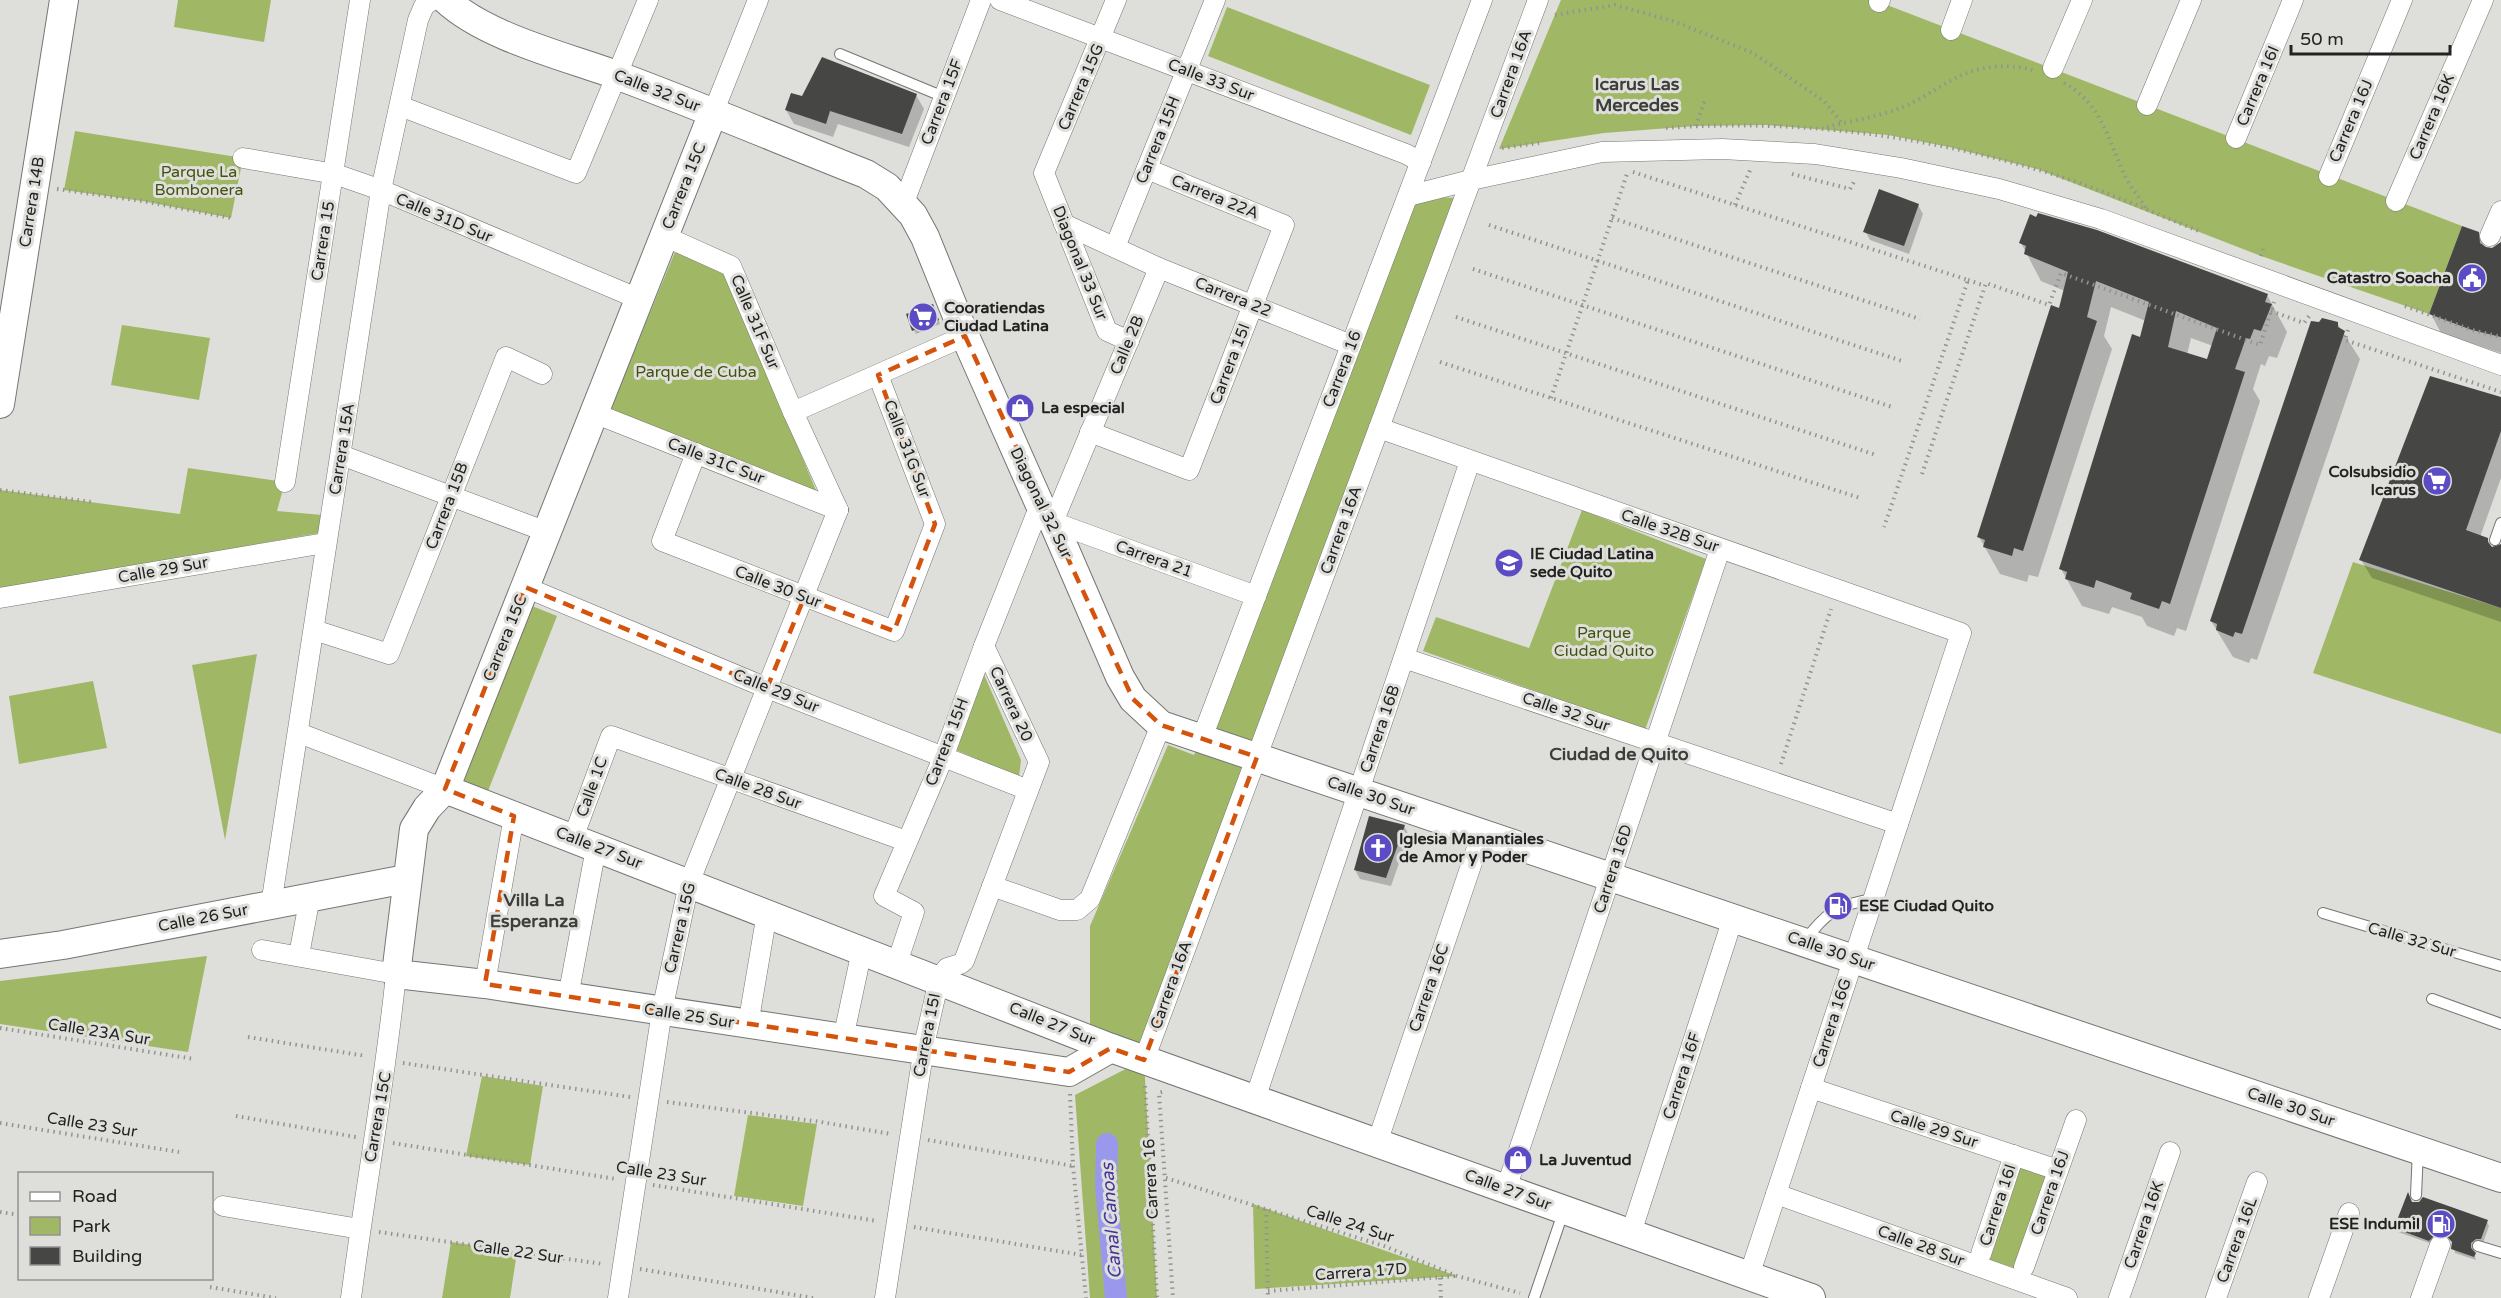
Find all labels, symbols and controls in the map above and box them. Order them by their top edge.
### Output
scale bar [2291,18,2450,56]
street label: Carrera 16A [1486,27,1536,121]
text: 50 m [2300,28,2344,50]
street label: Carrera 15G [1054,40,1108,134]
street label: Carrera 16I [2232,43,2284,129]
street label: Calle 33 Sur [1165,54,1258,106]
street label: Carrera 15F [916,56,968,148]
street label: Calle 32 Sur [611,65,704,117]
street label: Carrera 16K [2405,71,2459,163]
district label: Icarus Las Mercedes [1595,73,1680,116]
street label: Carrera 16J [2325,77,2377,165]
street label: Carrera 15H [1131,93,1185,187]
street label: Carrera 15C [658,140,710,232]
street label: Carrera 14B [15,155,49,249]
park label: Parque La Bombonera [154,162,244,200]
street label: Carrera 22A [1168,170,1262,224]
street label: Calle 31D Sur [393,189,496,248]
street label: Carrera 15 [307,200,339,282]
street label: Diagonal 33 Sur [1048,203,1112,324]
public building icon: Catastro Soacha [2456,262,2488,294]
place label: Catastro Soacha [2327,268,2451,288]
street label: Calle 31F Sur [726,272,784,373]
street label: Carrera 22 [1192,273,1274,321]
place label: Cooratiendas Ciudad Latina [944,298,1049,336]
supermarket icon: Cooratiendas Ciudad Latina [907,301,939,333]
street label: Calle 2B [1106,312,1148,378]
street label: Carrera 15I [1205,321,1255,407]
street label: Carrera 16 [1318,328,1366,410]
park label: Parque de Cuba [635,362,757,382]
shop icon: La especial [1004,392,1036,424]
street label: Calle 31G Sur [879,397,935,502]
place label: La especial [1041,398,1125,418]
street label: Carrera 15A [325,402,359,496]
street label: Calle 31C Sur [665,433,768,489]
street label: Diagonal 32 Sur [1005,444,1077,563]
street label: Carrera 15B [421,460,473,552]
place label: Colsubsidio Icarus [2328,462,2416,500]
supermarket icon: Colsubsidio Icarus [2421,465,2453,497]
street label: Carrera 16A [1316,483,1366,577]
street label: Calle 32B Sur [1618,505,1722,557]
street label: Carrera 21 [1113,536,1195,582]
place label: IE Ciudad Latina sede Quito [1530,544,1654,582]
school or university icon: IE Ciudad Latina sede Quito [1493,547,1525,579]
street label: Calle 29 Sur [116,552,210,588]
street label: Calle 30 Sur [732,561,825,613]
street label: Carrera 15C [479,592,531,684]
park label: Parque Ciudad Quito [1554,623,1654,661]
street label: Carrera 20 [985,663,1037,745]
street label: Calle 29 Sur [730,665,823,718]
street label: Carrera 16B [1356,682,1404,776]
street label: Calle 32 Sur [1520,688,1613,737]
street label: Carrera 15H [921,695,973,789]
district label: Ciudad de Quito [1549,743,1689,765]
street label: Calle 1C [572,754,612,820]
street label: Calle 28 Sur [712,764,805,814]
street label: Calle 30 Sur [1325,772,1418,821]
street label: Calle 27 Sur [553,822,646,874]
street label: Carrera 16D [1589,822,1637,916]
place label: Iglesia Manantiales de Amor y Poder [1399,829,1544,867]
church icon: Iglesia Manantiales de Amor y Poder [1362,832,1394,864]
street label: Carrera 15G [660,881,700,975]
district label: Villa La Esperanza [490,889,578,932]
fuel station icon: ESE Ciudad Quito [1822,890,1854,922]
place label: ESE Ciudad Quito [1859,896,1994,916]
street label: Calle 26 Sur [156,899,250,937]
street label: Calle 32 Sur [2365,918,2459,962]
street label: Calle 30 Sur [1785,927,1878,976]
street label: Carrera 16A [1146,938,1196,1032]
street label: Carrera 16C [1405,941,1453,1035]
street label: Carrera 16G [1808,976,1856,1070]
street label: Carrera 15I [909,991,945,1079]
street label: Calle 27 Sur [1006,998,1099,1051]
street label: Calle 25 Sur [642,999,736,1033]
street label: Calle 23A Sur [47,1014,152,1050]
street label: Carrera 16F [1659,1030,1706,1122]
street label: Carrera 15C [360,1070,396,1164]
street label: Calle 30 Sur [2245,1083,2338,1132]
street label: Calle 29 Sur [1888,1105,1981,1153]
street label: Calle 23 Sur [45,1108,139,1142]
street label: Carrera 16 [1139,1138,1163,1220]
shop icon: La Juventud [1502,1144,1534,1176]
street label: Carrera 16J [2026,1148,2074,1238]
place label: La Juventud [1539,1150,1632,1170]
street label: Calle 23 Sur [614,1157,708,1191]
water label: Canal Canoas [1096,1161,1126,1280]
street label: Carrera 16I [1975,1161,2021,1249]
street label: Calle 27 Sur [1462,1165,1555,1215]
legend [18,1172,213,1280]
street label: Carrera 16K [2120,1178,2168,1271]
text: Road [72,1185,117,1207]
street label: Carrera 16L [2212,1194,2262,1286]
street label: Calle 24 Sur [1304,1200,1397,1248]
fuel station icon: ESE Indumil [2425,1208,2457,1240]
place label: ESE Indumil [2329,1214,2420,1234]
text: Park [72,1215,111,1237]
street label: Calle 28 Sur [1875,1221,1968,1271]
street label: Calle 22 Sur [471,1236,565,1268]
text: Building [72,1245,142,1267]
street label: Carrera 17D [1314,1259,1408,1285]

